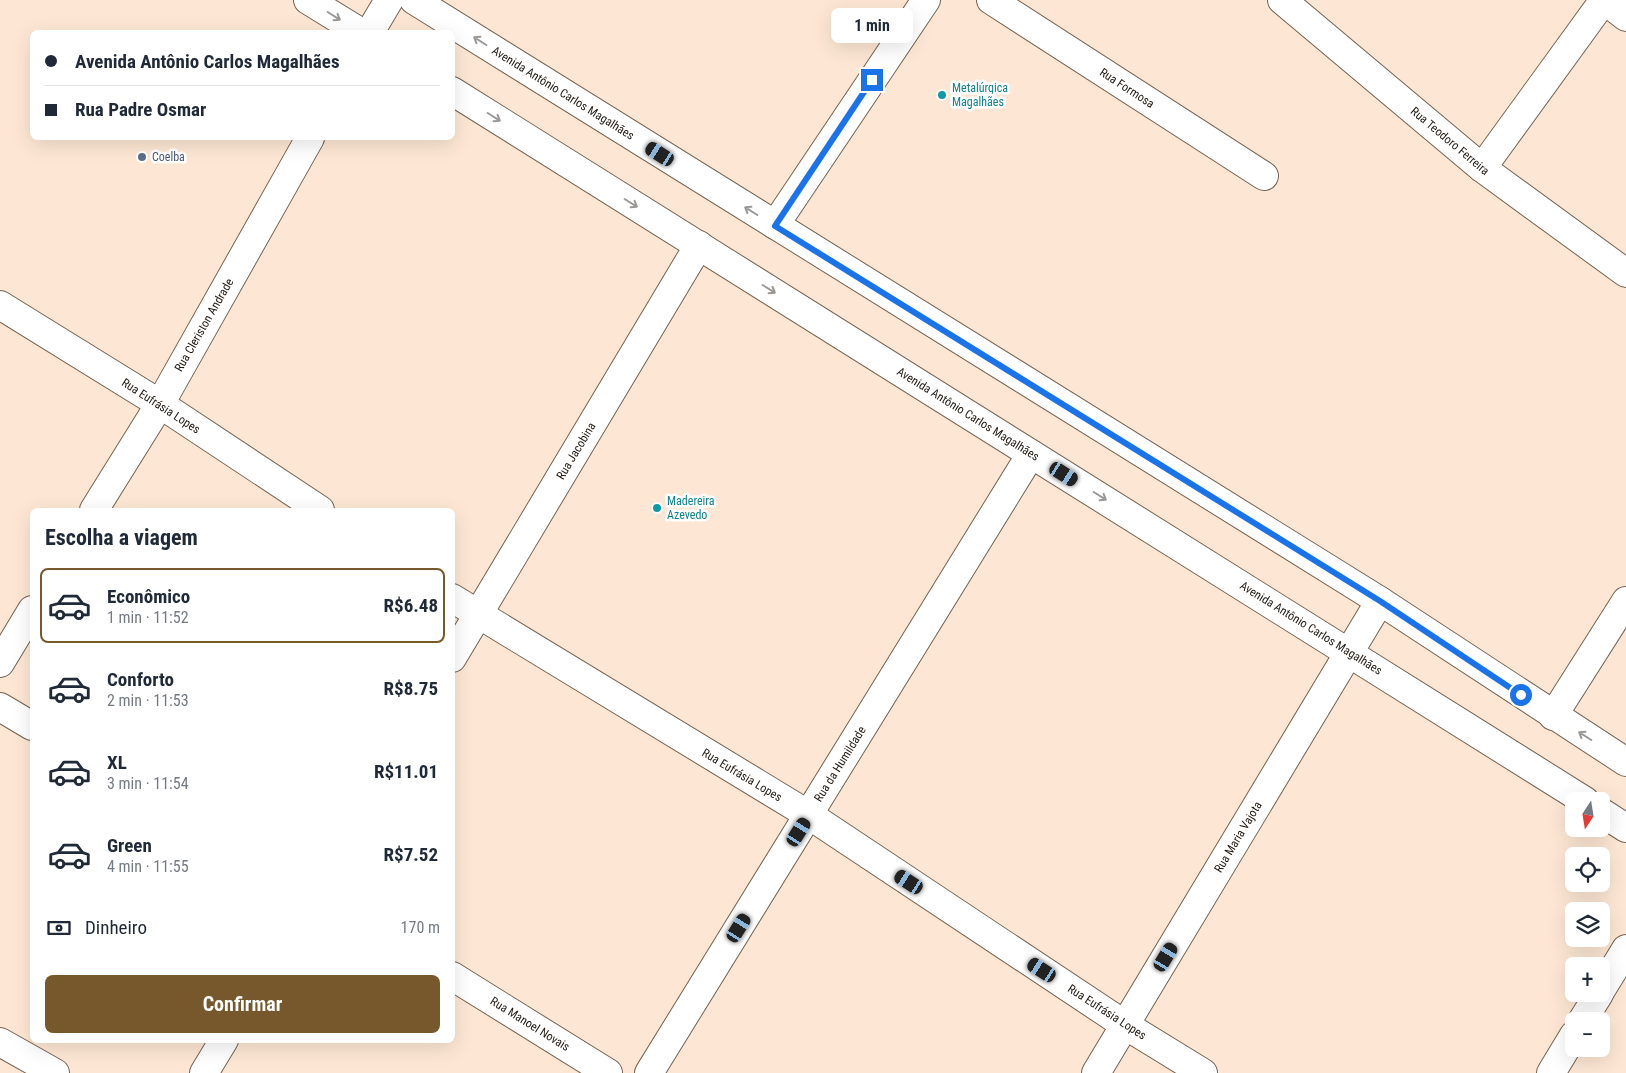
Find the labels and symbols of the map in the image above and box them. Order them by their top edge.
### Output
callout: 1 min [831,8,913,42]
one-way arrow [326,12,340,22]
one-way arrow [473,36,487,46]
street label: Avenida Antônio Carlos Magalhães [489,43,637,143]
street label: Rua Formosa [1097,65,1157,111]
route end [861,69,883,91]
place label: Metalúrgica Magalhães [952,81,1008,109]
marker: Metalúrgica Magalhães [936,89,948,101]
street label: Rua Teodoro Ferreira [1408,104,1492,178]
one-way arrow [486,112,500,122]
car [643,140,676,168]
place label: Coelba [152,150,185,164]
marker: Coelba [136,151,148,163]
one-way arrow [624,198,638,208]
one-way arrow [745,206,759,216]
street label: Rua Cleriston Andrade [172,276,237,374]
one-way arrow [762,284,776,295]
street label: Avenida Antônio Carlos Magalhães [894,364,1042,464]
street label: Rua Eufrásia Lopes [119,375,203,437]
street label: Rua Jacobina [554,420,599,482]
car [1047,460,1080,488]
one-way arrow [1092,492,1106,502]
place label: Madereira Azevedo [667,494,715,522]
marker: Madereira Azevedo [651,502,663,514]
street label: Avenida Antônio Carlos Magalhães [1237,578,1385,678]
route start [1510,684,1532,706]
street label: Rua da Humildade [811,723,869,804]
one-way arrow [1578,731,1592,741]
street label: Rua Eufrásia Lopes [699,746,785,804]
north arrow [1565,792,1610,838]
street label: Rua Maria Vajota [1211,799,1265,875]
car [784,815,813,849]
car [892,868,925,896]
car [724,911,753,945]
car [1151,940,1180,974]
car [1025,956,1058,984]
street label: Rua Eufrásia Lopes [1065,981,1149,1043]
street label: Rua Manoel Novais [488,994,572,1054]

